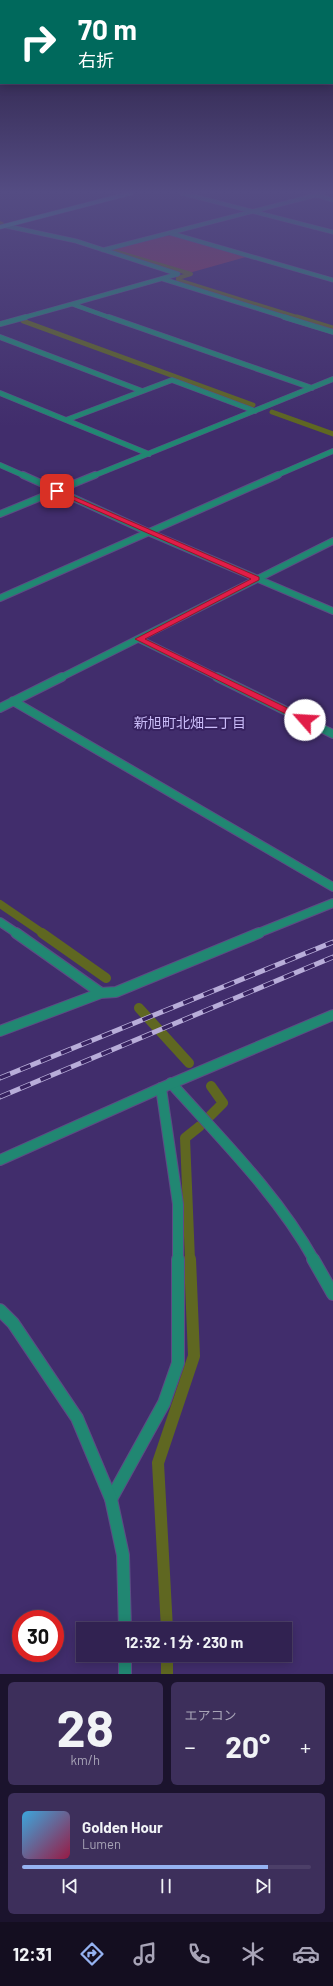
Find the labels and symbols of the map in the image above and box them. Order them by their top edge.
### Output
pin [40,474,74,508]
position arrow [284,699,326,741]
district label: 新旭町北畑二丁目 [134,714,246,731]
speed limit sign: 30 [12,1610,64,1662]

